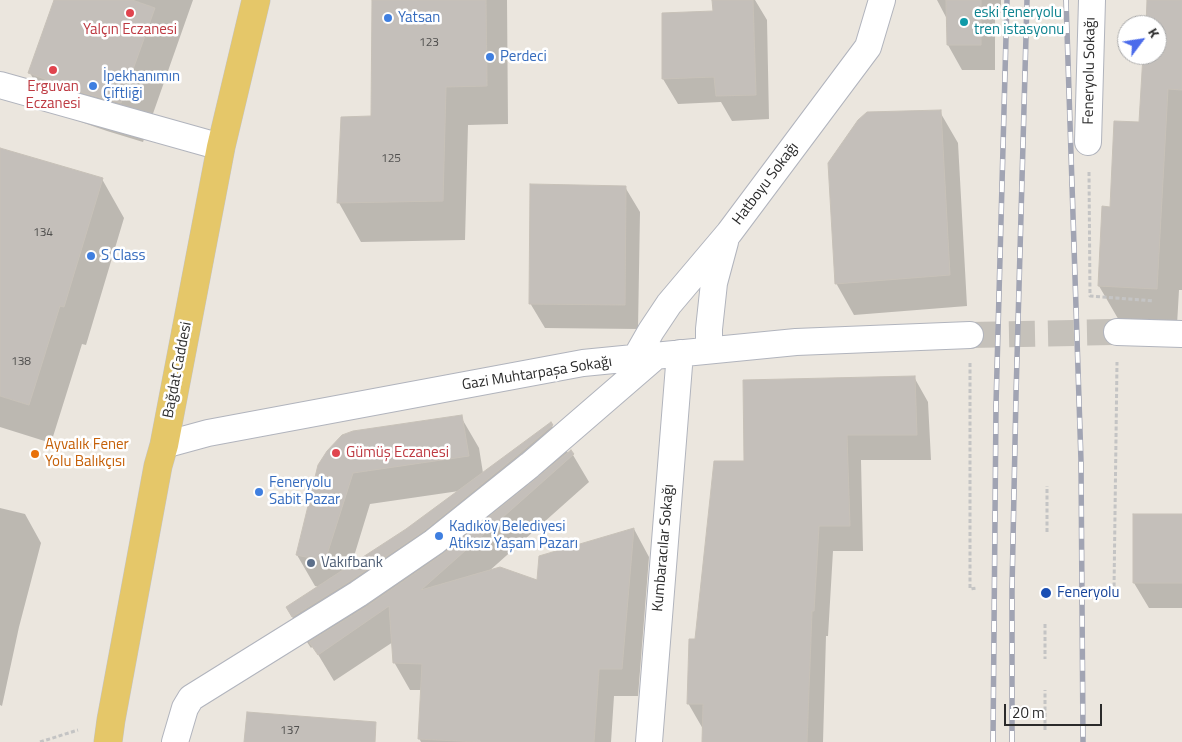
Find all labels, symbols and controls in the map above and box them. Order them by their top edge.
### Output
place label: eski feneryolu tren istasyonu [974,4,1064,39]
marker: Yalçın Eczanesi [124,7,136,19]
place label: Yatsan [398,9,440,27]
marker: Yatsan [382,12,394,24]
north arrow [1117,15,1167,65]
marker: eski feneryolu tren istasyonu [958,16,970,28]
street label: Feneryolu Sokağı [1080,17,1100,125]
place label: Yalçın Eczanesi [83,21,177,39]
text: K [1143,24,1166,42]
house number: 123 [419,36,439,50]
place label: Perdeci [500,48,547,66]
marker: Perdeci [484,51,496,63]
marker: Erguvan Eczanesi [47,64,59,76]
place label: İpekhanımın Çiftliği [103,68,180,103]
place label: Erguvan Eczanesi [26,78,80,113]
marker: İpekhanımın Çiftliği [87,80,99,92]
street label: Hatboyu Sokağı [729,139,803,229]
house number: 125 [381,152,401,166]
house number: 134 [33,226,53,240]
place label: S Class [101,247,146,265]
marker: S Class [85,250,97,262]
street label: Bağdat Caddesi [160,320,196,420]
street label: Gazi Muhtarpaşa Sokağı [461,353,613,395]
house number: 138 [11,355,31,369]
place label: Ayvalık Fener Yolu Balıkçısı [45,436,129,471]
place label: Gümüş Eczanesi [346,444,449,462]
marker: Gümüş Eczanesi [330,447,342,459]
marker: Ayvalık Fener Yolu Balıkçısı [29,448,41,460]
place label: Feneryolu Sabit Pazar [269,474,340,509]
street label: Kumbaracılar Sokağı [649,483,679,613]
marker: Feneryolu Sabit Pazar [253,486,265,498]
place label: Kadıköy Belediyesi Atıksız Yaşam Pazarı [449,518,578,553]
marker: Kadıköy Belediyesi Atıksız Yaşam Pazarı [433,530,445,542]
place label: Vakıfbank [321,554,383,572]
marker: Vakıfbank [305,557,317,569]
place label: Feneryolu [1057,584,1119,602]
marker: Feneryolu [1039,586,1053,600]
scale bar [1007,694,1104,726]
text: 20 m [1012,701,1045,724]
house number: 137 [280,724,300,738]

